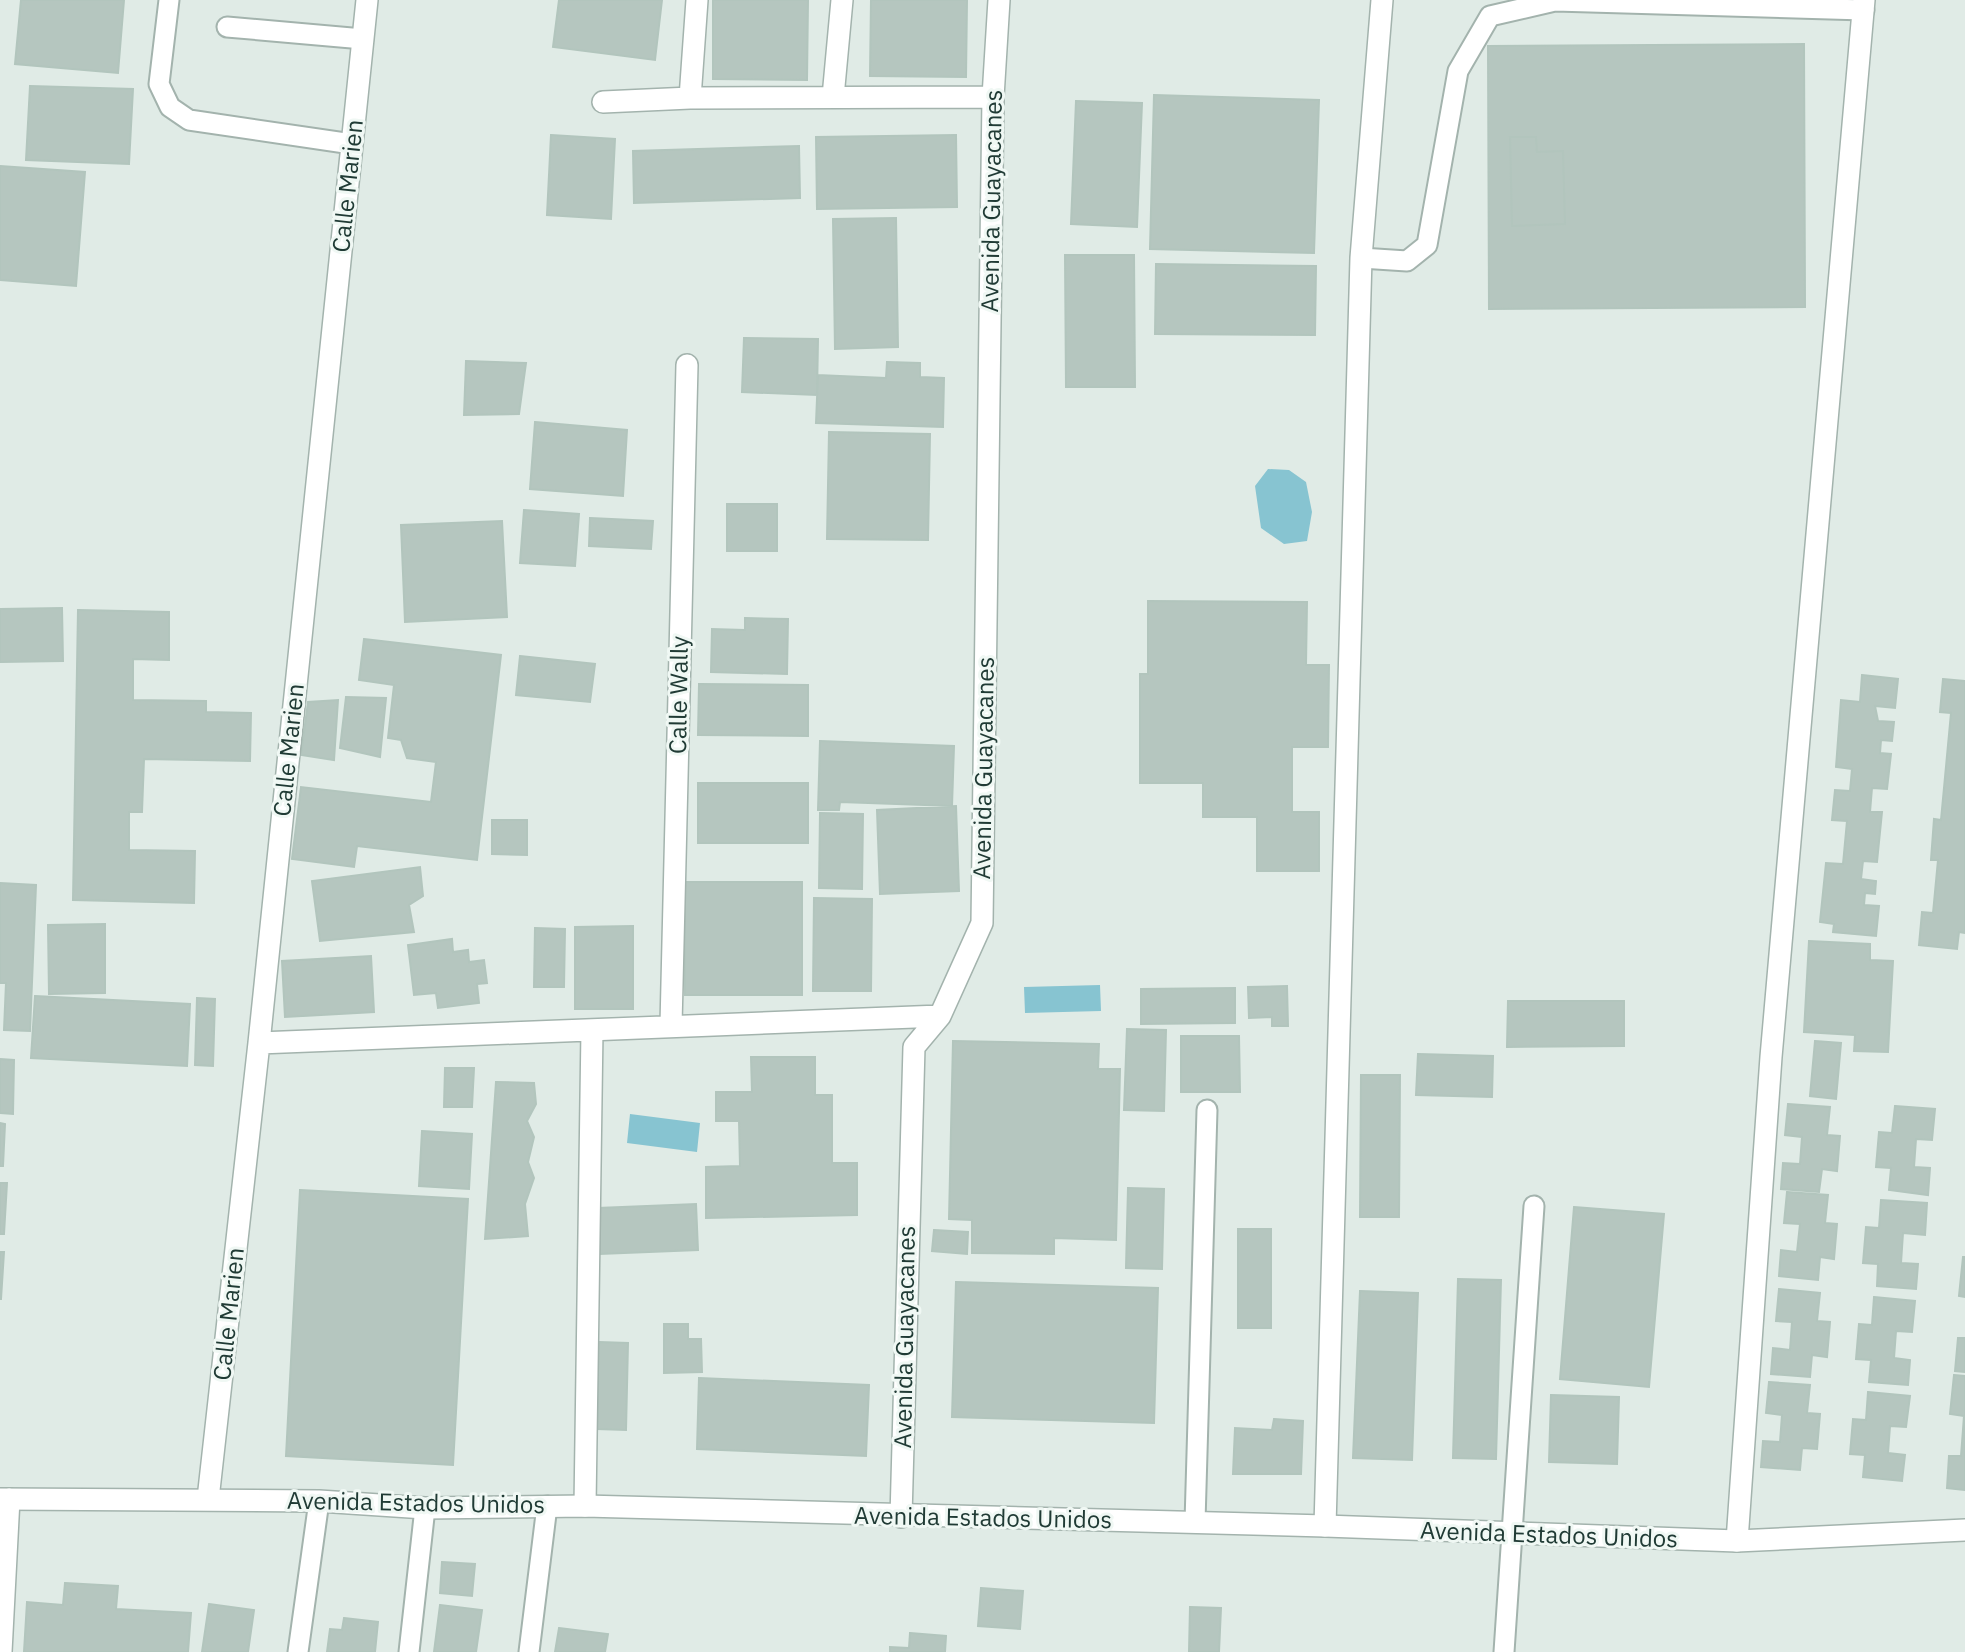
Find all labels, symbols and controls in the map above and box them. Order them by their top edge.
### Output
street label: Avenida Guayacanes [973,89,1009,313]
street label: Calle Marien [324,118,370,254]
street label: Calle Wally [661,636,695,754]
street label: Avenida Guayacanes [965,656,1001,880]
street label: Calle Marien [265,682,311,818]
street label: Avenida Guayacanes [886,1225,922,1449]
street label: Calle Marien [205,1246,251,1382]
street label: Avenida Estados Unidos [287,1484,545,1520]
street label: Avenida Estados Unidos [854,1499,1112,1535]
street label: Avenida Estados Unidos [1419,1514,1679,1554]

